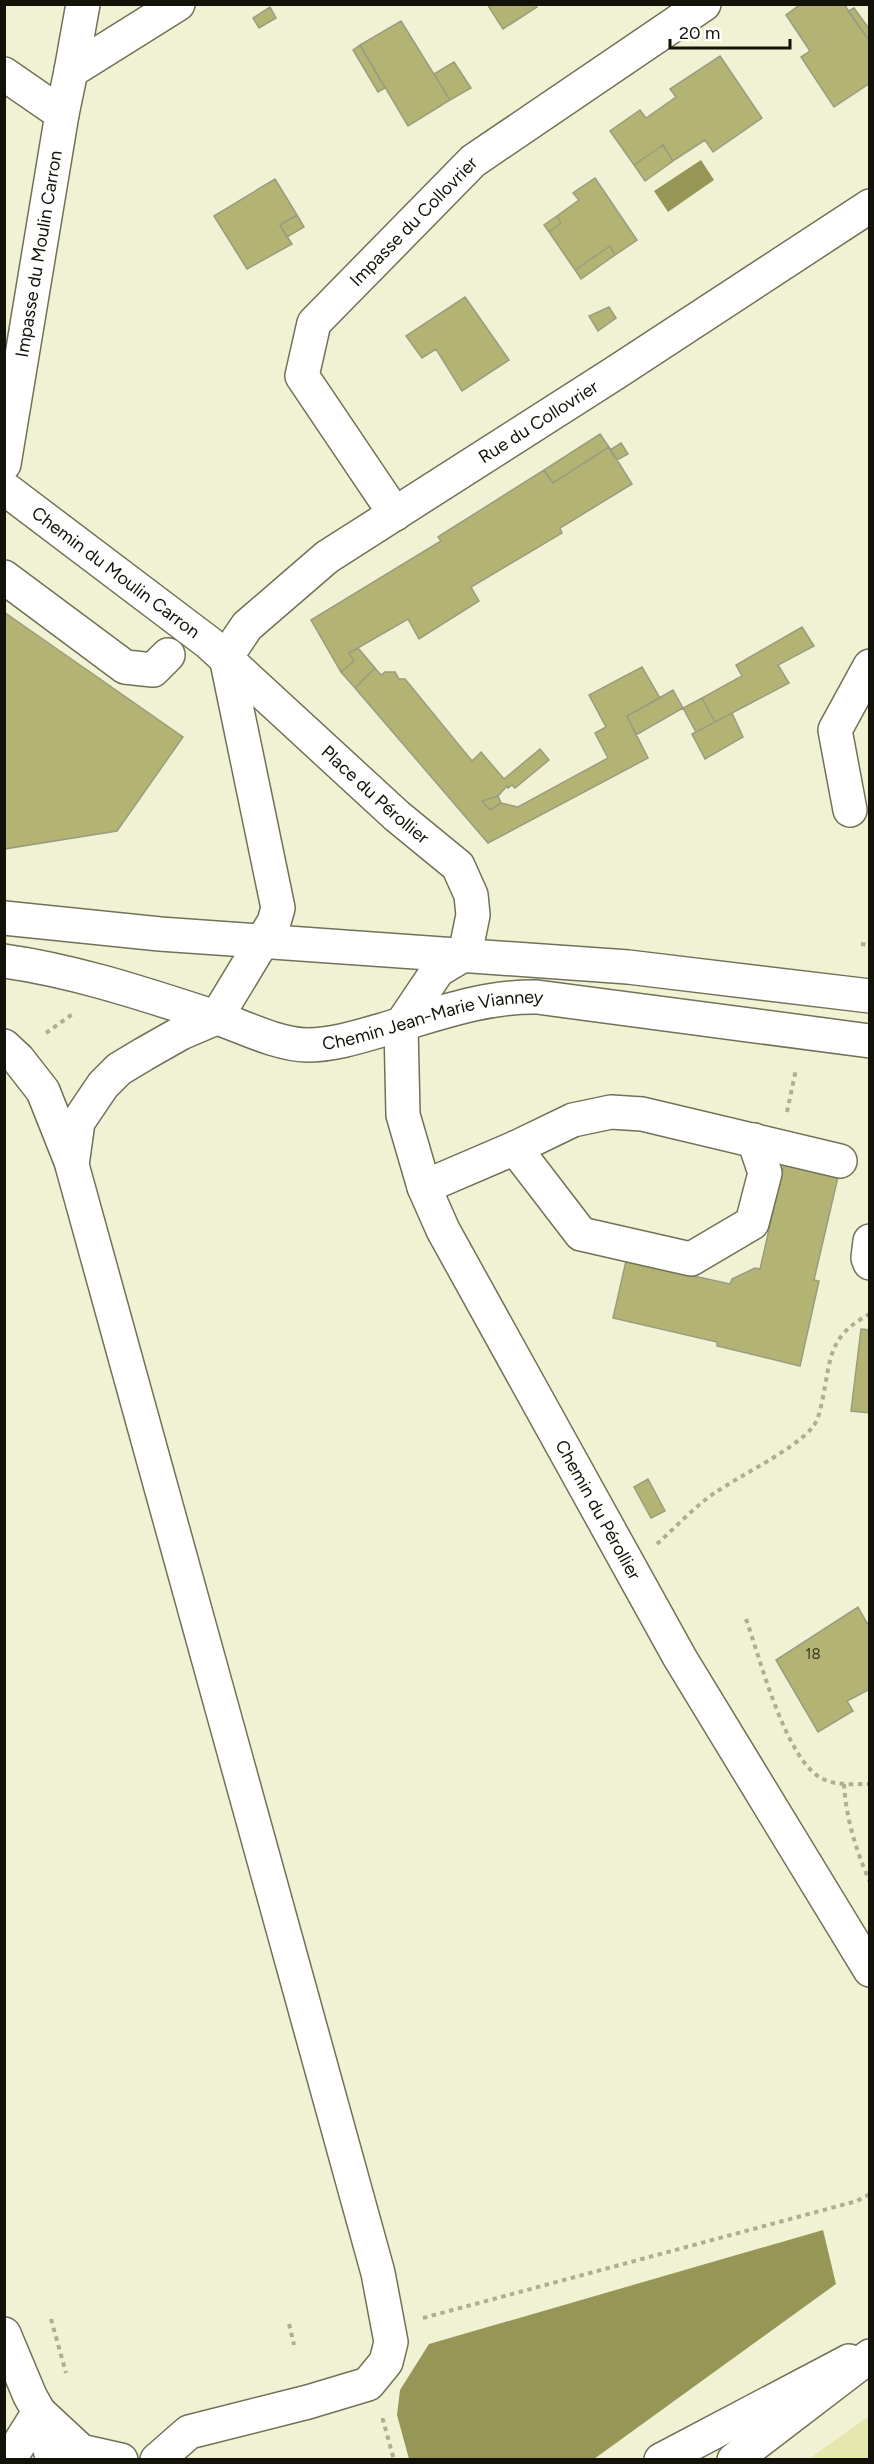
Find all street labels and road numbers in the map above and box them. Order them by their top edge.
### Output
street label: Impasse du Moulin Carron [11,149,67,359]
street label: Impasse du Collovrier [345,152,482,291]
street label: Rue du Collovrier [474,376,602,468]
street label: Chemin du Moulin Carron [27,502,204,643]
street label: Place du Pérollier [317,741,434,849]
street label: Chemin Jean-Marie Vianney [321,986,545,1055]
street label: Chemin du Pérollier [550,1436,646,1584]

